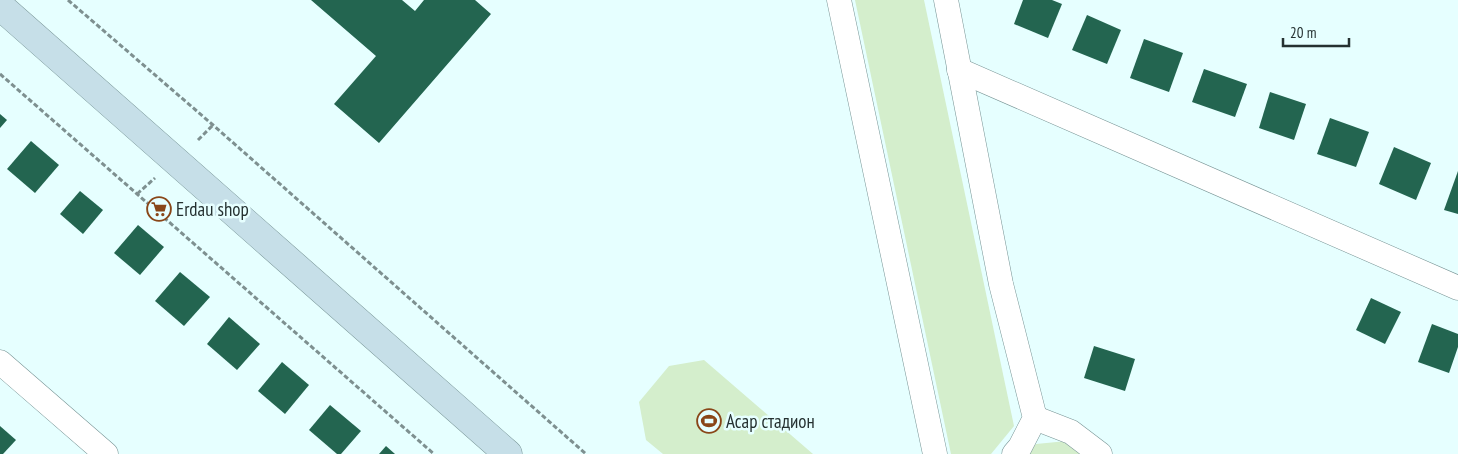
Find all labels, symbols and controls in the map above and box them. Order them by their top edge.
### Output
scale bar [1283,15,1349,47]
text: 20 m [1290,23,1316,42]
supermarket icon: Erdau shop [146,196,172,222]
place label: Erdau shop [176,197,249,221]
sports icon: Асар стадион [696,408,722,434]
place label: Асар стадион [726,409,815,433]

